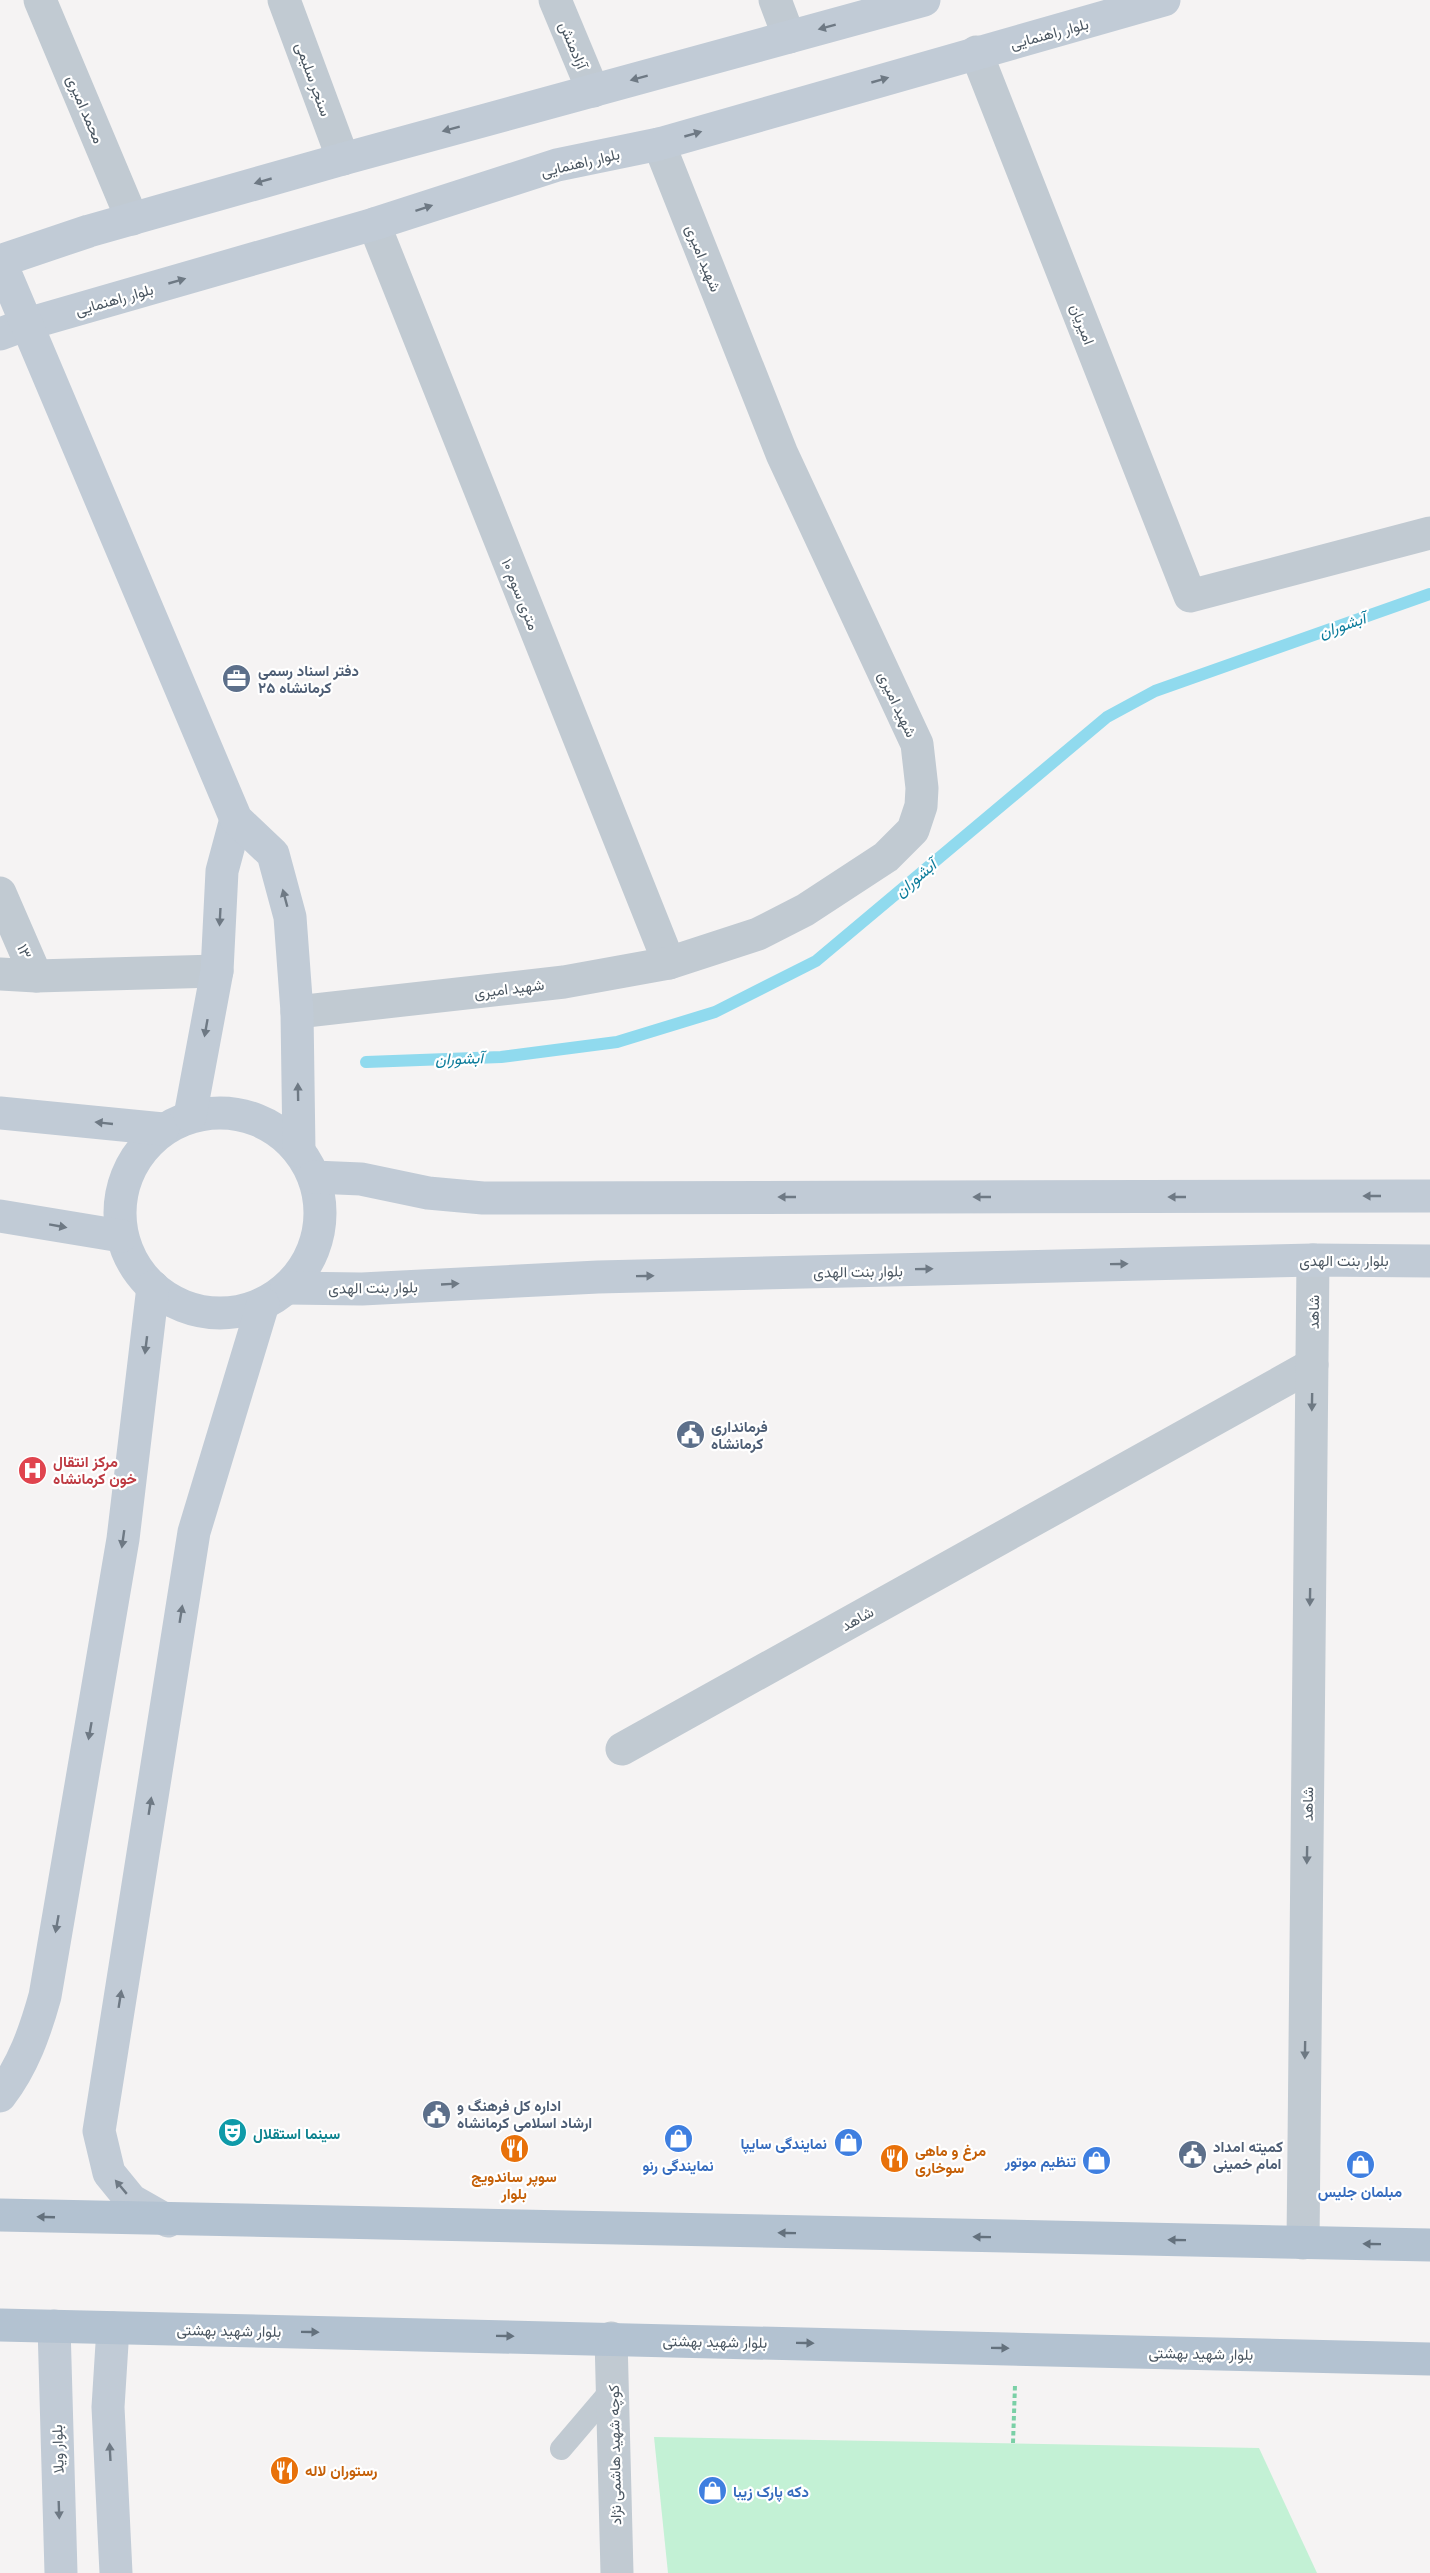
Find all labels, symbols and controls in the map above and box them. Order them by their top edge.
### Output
street label: بلوار راهنمایی [1008,13,1091,54]
street label: آزادمنش [554,18,594,74]
one-way arrow [818,22,837,32]
street label: سنجر سلیمی [290,39,337,119]
street label: محمد امیری [62,72,109,147]
one-way arrow [630,74,648,83]
one-way arrow [871,75,889,84]
one-way arrow [442,125,460,135]
one-way arrow [684,129,702,138]
street label: بلوار راهنمایی [539,143,622,182]
one-way arrow [254,177,272,187]
one-way arrow [415,203,433,212]
street label: شهید امیری [681,222,727,295]
one-way arrow [168,276,186,285]
street label: بلوار راهنمایی [73,278,156,321]
street label: امیریان [1066,301,1100,347]
street label: ۱۰ متری سوم [497,555,544,633]
water label: آبشوران [1316,605,1372,643]
place label: دفتر اسناد رسمی ۲۵ کرمانشاه [258,660,359,697]
office icon: دفتر اسناد رسمی ۲۵ کرمانشاه [221,663,253,695]
street label: شهید امیری [873,668,922,741]
water label: آبشوران [890,851,944,902]
one-way arrow [280,889,289,907]
one-way arrow [215,908,224,927]
street label: ۱۳ [13,940,37,962]
street label: شهید امیری [473,974,545,1003]
one-way arrow [201,1019,210,1038]
water label: آبشوران [435,1046,488,1070]
one-way arrow [293,1083,303,1102]
one-way arrow [95,1118,114,1128]
one-way arrow [1362,1191,1381,1201]
one-way arrow [777,1192,796,1202]
one-way arrow [972,1192,991,1202]
one-way arrow [1167,1192,1186,1202]
one-way arrow [48,1221,67,1230]
street label: بلوار بنت الهدی [1299,1250,1389,1271]
street label: بلوار بنت الهدی [813,1260,903,1283]
one-way arrow [1110,1260,1129,1269]
one-way arrow [915,1264,934,1274]
one-way arrow [636,1271,655,1280]
street label: بلوار بنت الهدی [328,1276,418,1299]
one-way arrow [441,1280,460,1289]
street label: شاهد [1303,1295,1323,1329]
one-way arrow [141,1336,151,1355]
one-way arrow [1307,1393,1317,1412]
place label: فرمانداری کرمانشاه [711,1416,768,1453]
public building icon: فرمانداری کرمانشاه [674,1419,706,1451]
place label: مرکز انتقال خون کرمانشاه [53,1451,137,1488]
hospital icon: مرکز انتقال خون کرمانشاه [16,1454,48,1486]
one-way arrow [119,1530,128,1549]
one-way arrow [1305,1588,1315,1607]
street label: شاهد [837,1601,877,1635]
one-way arrow [177,1604,186,1623]
one-way arrow [86,1722,95,1741]
street label: شاهد [1297,1787,1317,1821]
one-way arrow [146,1797,155,1816]
one-way arrow [1302,1846,1312,1865]
one-way arrow [53,1914,62,1933]
one-way arrow [115,1989,124,2008]
one-way arrow [1300,2041,1310,2060]
place label: اداره کل فرهنگ و ارشاد اسلامی کرمانشاه [457,2095,592,2132]
public building icon: اداره کل فرهنگ و ارشاد اسلامی کرمانشاه [420,2098,452,2130]
theatre icon: سینما استقلال [216,2117,248,2149]
shop icon: نمایندگی رنو [662,2122,694,2154]
place label: سینما استقلال [253,2123,340,2143]
shop icon: نمایندگی سایپا [832,2127,864,2159]
restaurant icon: سوپر ساندویج بلوار [498,2133,530,2165]
place label: نمایندگی سایپا [740,2133,827,2154]
place label: کمیته امداد امام خمینی [1213,2136,1283,2174]
public building icon: کمیته امداد امام خمینی [1176,2139,1208,2171]
place label: مرغ و ماهی سوخاری [915,2140,986,2177]
restaurant icon: مرغ و ماهی سوخاری [878,2143,910,2175]
shop icon: تنظیم موتور [1081,2145,1113,2177]
shop icon: مبلمان جلیس [1344,2148,1376,2180]
place label: تنظیم موتور [1004,2151,1076,2172]
place label: نمایندگی رنو [642,2155,714,2175]
place label: سوپر ساندویج بلوار [471,2166,557,2203]
one-way arrow [114,2179,127,2195]
place label: مبلمان جلیس [1318,2181,1402,2201]
one-way arrow [37,2212,56,2222]
one-way arrow [777,2228,796,2238]
one-way arrow [972,2232,991,2241]
one-way arrow [1167,2236,1186,2245]
one-way arrow [1362,2239,1381,2249]
street label: بلوار شهید بهشتی [176,2319,281,2342]
one-way arrow [301,2327,320,2337]
street label: بلوار شهید بهشتی [662,2330,767,2353]
one-way arrow [496,2331,515,2341]
one-way arrow [796,2338,815,2348]
street label: بلوار شهید بهشتی [1148,2342,1253,2365]
one-way arrow [991,2343,1010,2353]
street label: کوچه شهید هاشمی نژاد [603,2384,626,2525]
street label: بلوار ویلا [46,2424,68,2474]
one-way arrow [105,2442,114,2461]
restaurant icon: رستوران لاله [268,2454,300,2486]
place label: رستوران لاله [305,2460,377,2480]
shop icon: دکه پارک زیبا [696,2475,728,2507]
place label: دکه پارک زیبا [733,2481,809,2502]
one-way arrow [54,2501,64,2520]

